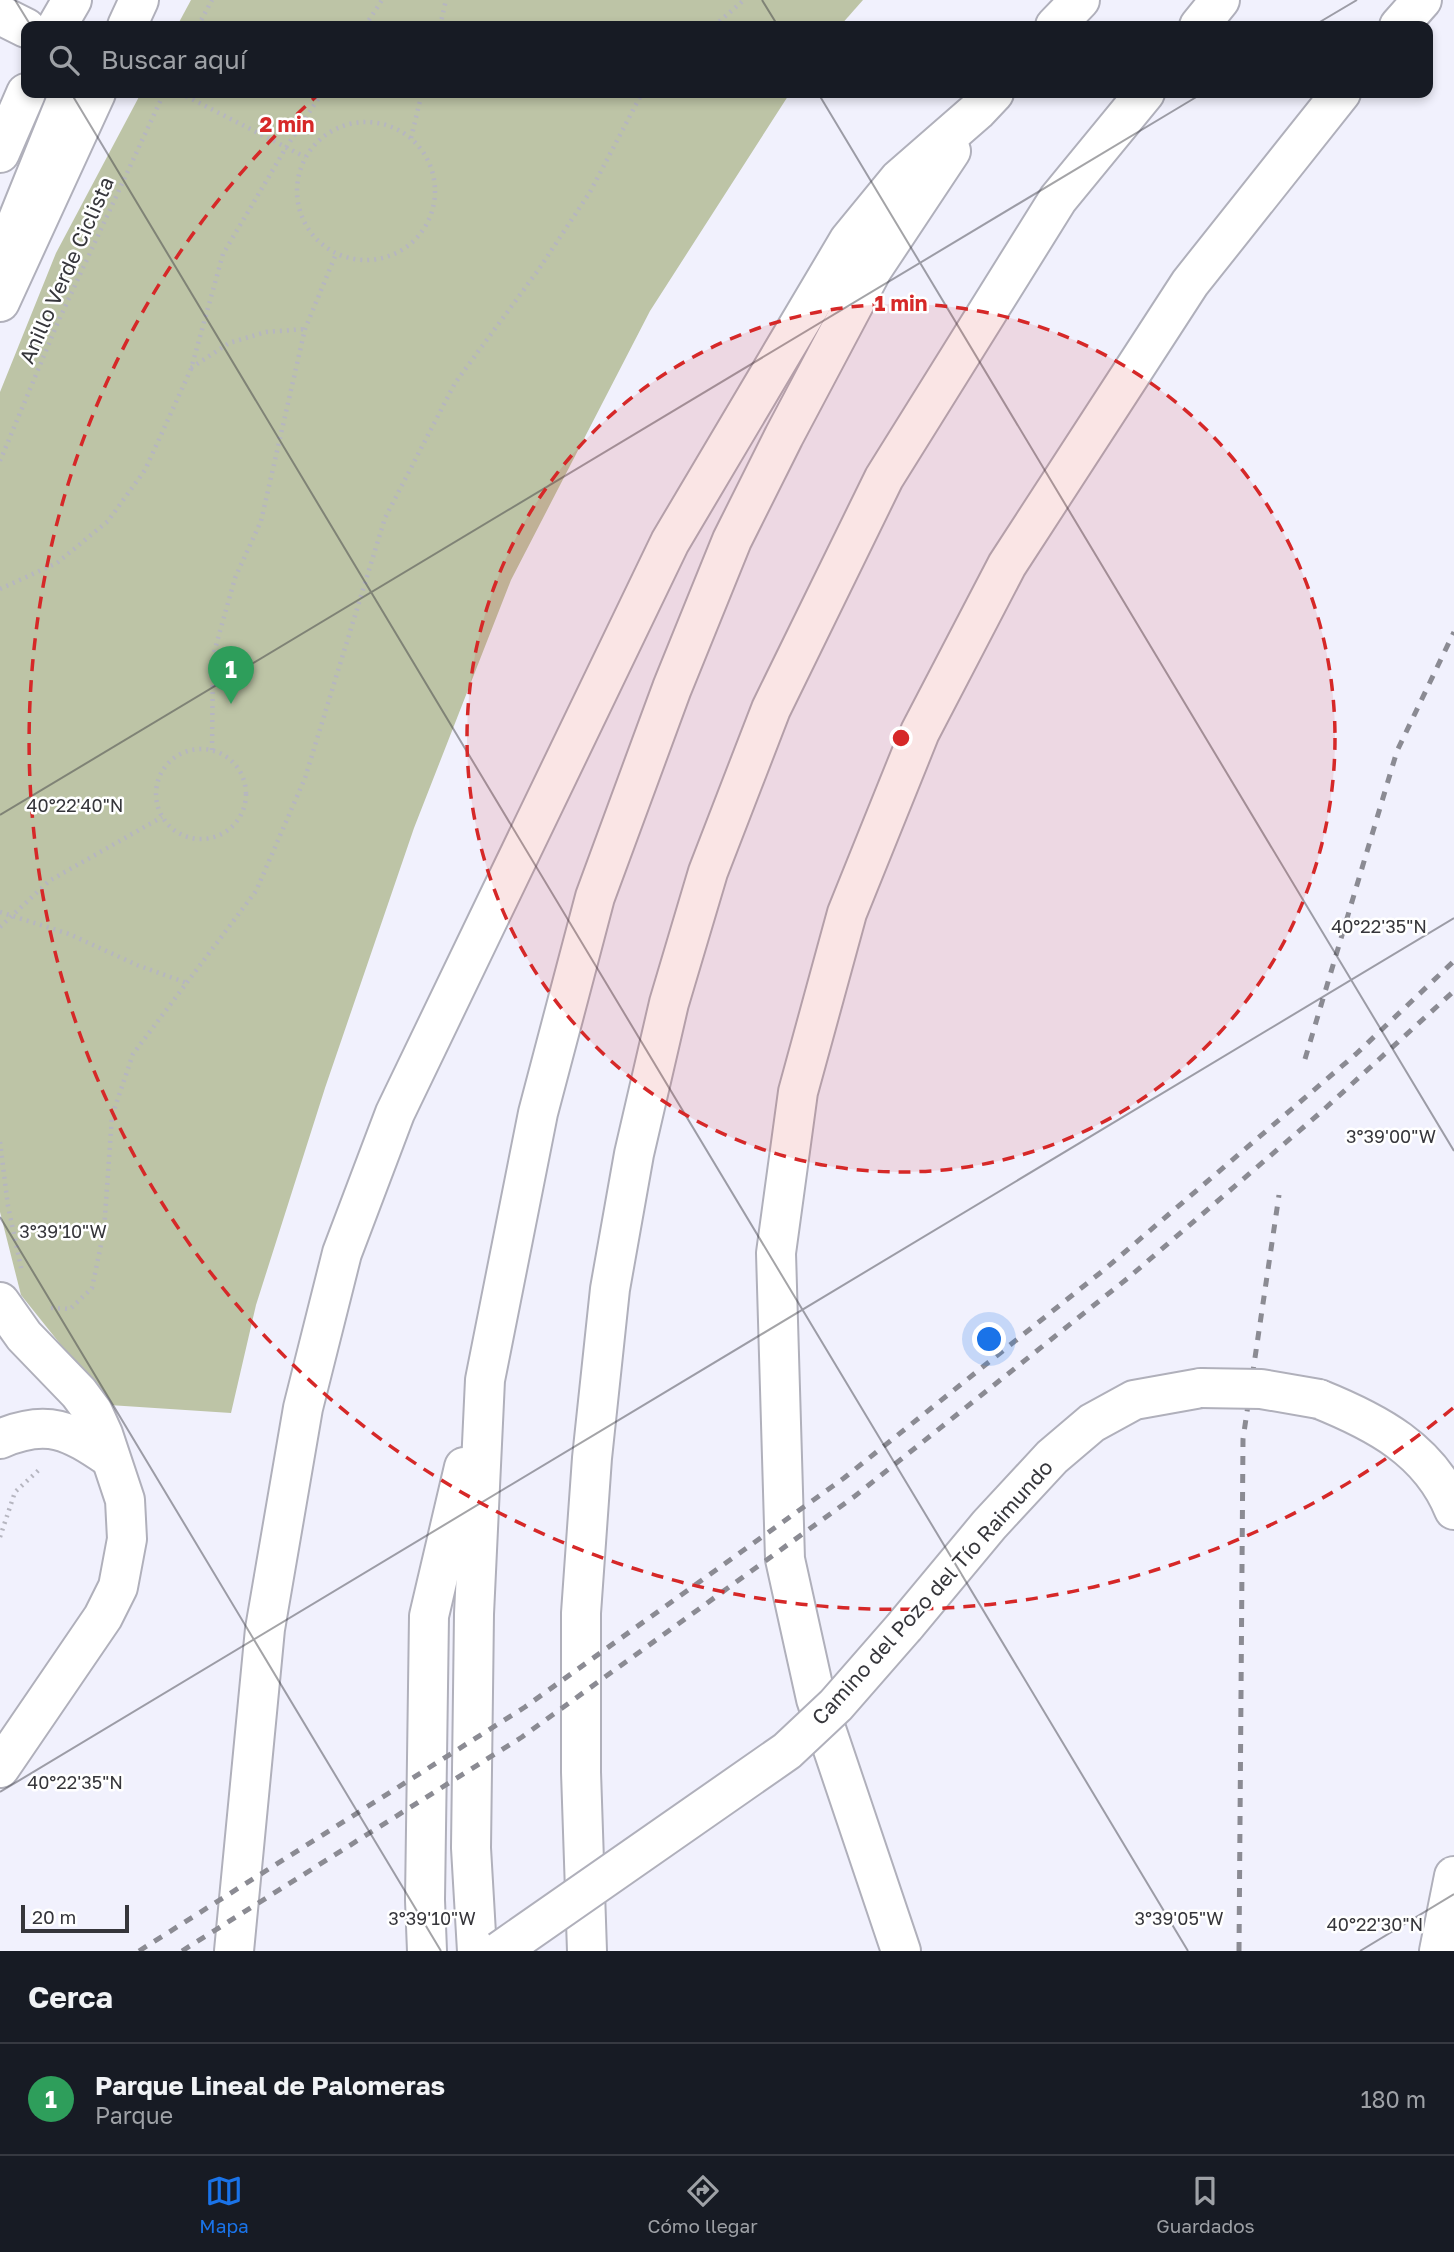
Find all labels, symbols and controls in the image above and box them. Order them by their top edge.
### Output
search box [21,21,1433,98]
icon: search [45,41,83,79]
text: Buscar aquí [101,44,247,75]
text: 2 min [260,111,314,137]
street label: Anillo Verde Ciclista [13,172,119,368]
text: 1 min [875,290,927,316]
pin: 1 [208,646,254,704]
centre of rings [889,726,913,750]
text: 40°22'40"N [27,794,123,816]
text: 40°22'35"N [1331,915,1427,937]
text: 3°39'00"W [1346,1125,1436,1147]
text: 3°39'10"W [19,1220,107,1242]
your location [972,1322,1006,1356]
street label: Camino del Pozo del Tío Raimundo [806,1454,1058,1730]
text: 40°22'35"N [27,1771,123,1793]
scale bar [21,1902,130,1934]
text: 20 m [32,1905,76,1928]
text: 3°39'10"W [388,1907,476,1929]
text: 3°39'05"W [1134,1907,1224,1929]
text: 40°22'30"N [1327,1913,1423,1935]
text: Cerca [28,1979,113,2015]
text: Parque Lineal de Palomeras [95,2070,445,2101]
text: 1 [45,2085,57,2113]
text: 180 m [1360,2085,1426,2113]
text: Parque [95,2101,173,2129]
tab: Mapa [199,2172,249,2237]
tab: Cómo llegar [647,2172,758,2237]
tab: Guardados [1156,2172,1255,2237]

